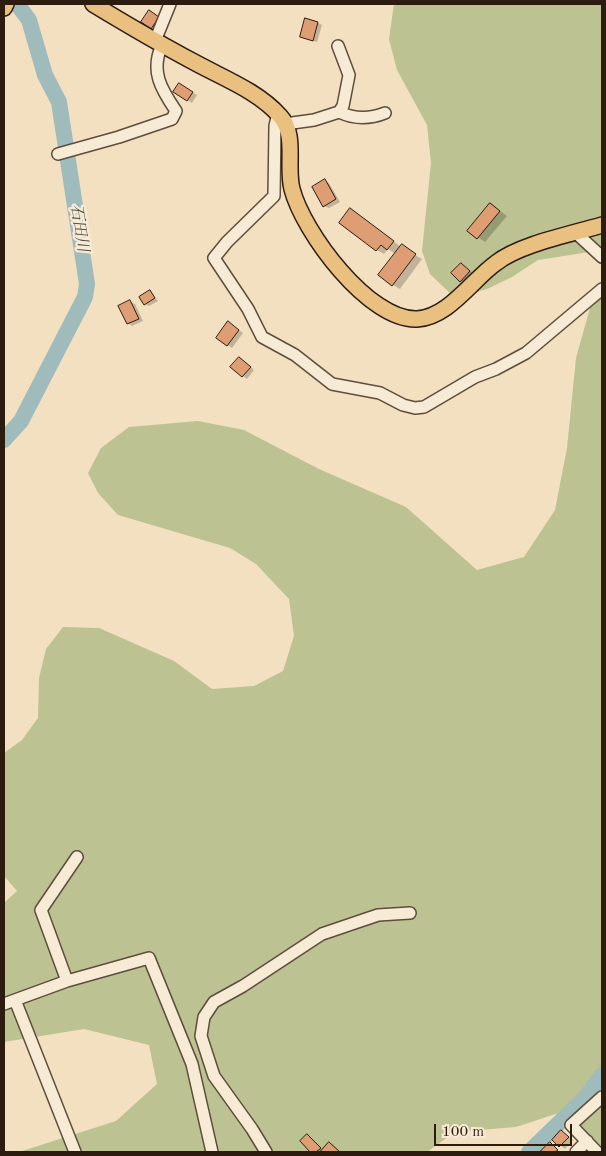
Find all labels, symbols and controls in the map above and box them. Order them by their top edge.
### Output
water label: 石田川 [66,203,92,253]
scale bar [436,1114,574,1146]
text: 100 m [442,1125,484,1140]

